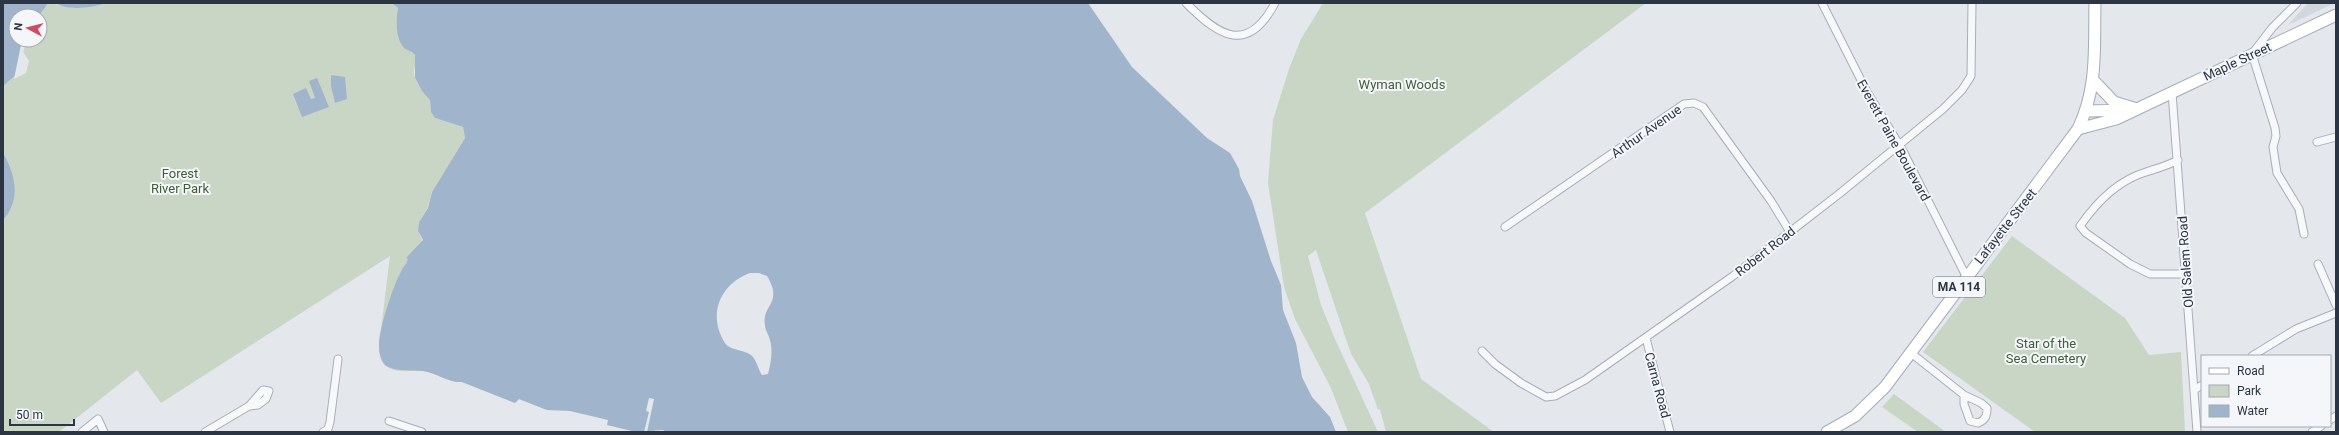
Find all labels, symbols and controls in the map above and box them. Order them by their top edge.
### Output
north arrow [8,8,48,48]
text: N [12,22,26,31]
street label: Maple Street [2201,39,2274,84]
park label: Wyman Woods [1359,77,1446,92]
street label: Everett Paine Boulevard [1854,77,1933,204]
street label: Arthur Avenue [1608,102,1684,161]
park label: Forest River Park [151,166,209,196]
street label: Lafayette Street [1971,186,2039,267]
street label: Old Salem Road [2175,216,2196,308]
street label: Robert Road [1732,223,1798,279]
road number: MA 114 [1933,277,1985,297]
park label: Star of the Sea Cemetery [2006,336,2086,366]
street label: Carna Road [1642,351,1673,420]
legend [2201,355,2331,427]
text: Road [2237,364,2265,378]
text: Park [2237,384,2262,398]
scale bar [10,401,74,427]
text: Water [2237,404,2268,418]
text: 50 m [16,408,43,422]

